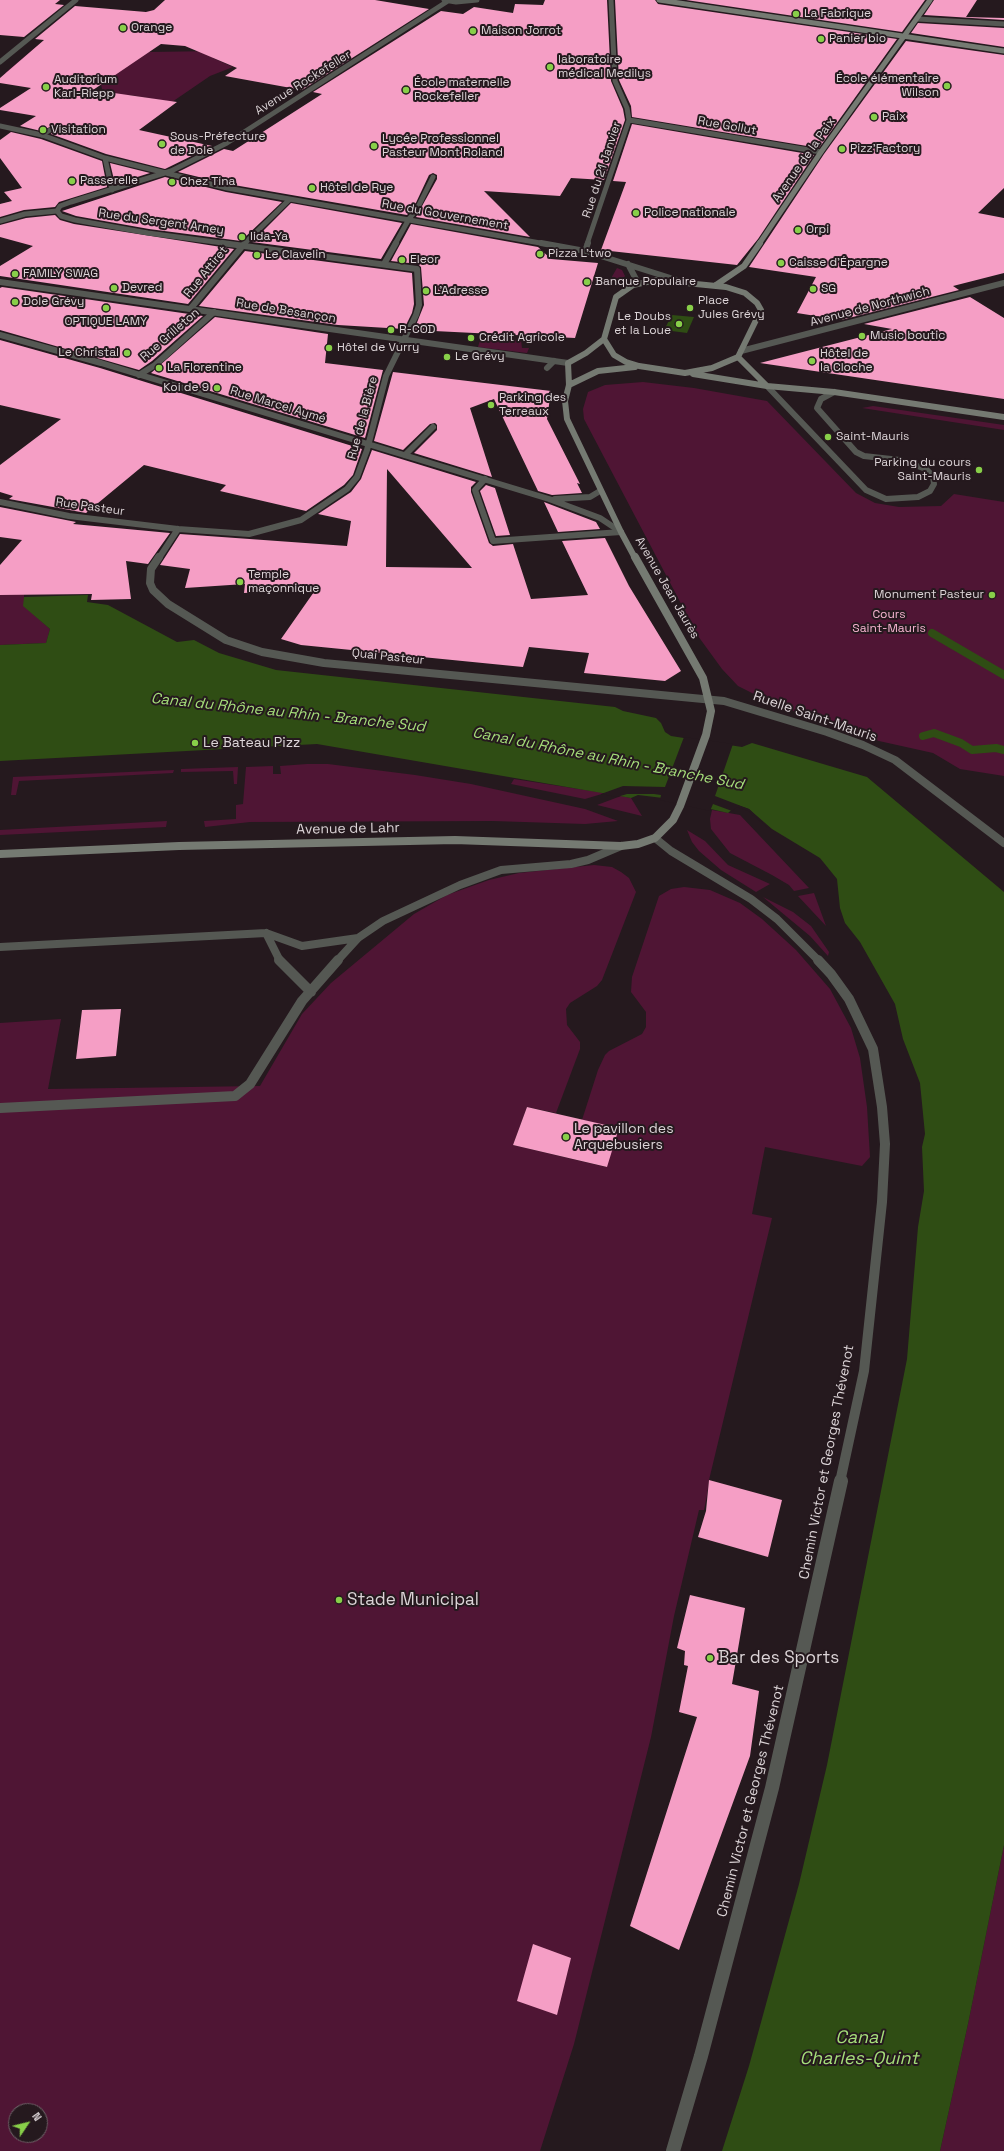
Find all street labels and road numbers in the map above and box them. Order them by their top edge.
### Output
street label: Avenue Rockefeller [252,48,354,118]
street label: Rue Gollut [697,114,757,138]
street label: Avenue de la Paix [769,115,839,205]
street label: Rue du 21 Janvier [580,120,624,220]
street label: Rue du Gouvernement [381,197,509,233]
street label: Rue du Sergent Arney [97,206,225,238]
street label: Rue Attiret [181,243,231,301]
street label: Avenue de Northwich [809,284,931,330]
street label: Rue de Besançon [235,296,337,326]
street label: Rue Grilleton [138,306,202,364]
street label: Rue de la Bière [345,375,381,461]
street label: Rue Marcel Aymé [228,384,328,426]
street label: Rue Pasteur [55,495,125,519]
street label: Avenue Jean Jaurès [632,534,702,642]
street label: Quai Pasteur [351,646,425,668]
street label: Ruelle Saint-Mauris [751,688,879,746]
street label: Avenue de Lahr [296,820,400,838]
street label: Chemin Victor et Georges Thévenot [796,1343,858,1581]
street label: Chemin Victor et Georges Thévenot [714,1683,788,1919]

